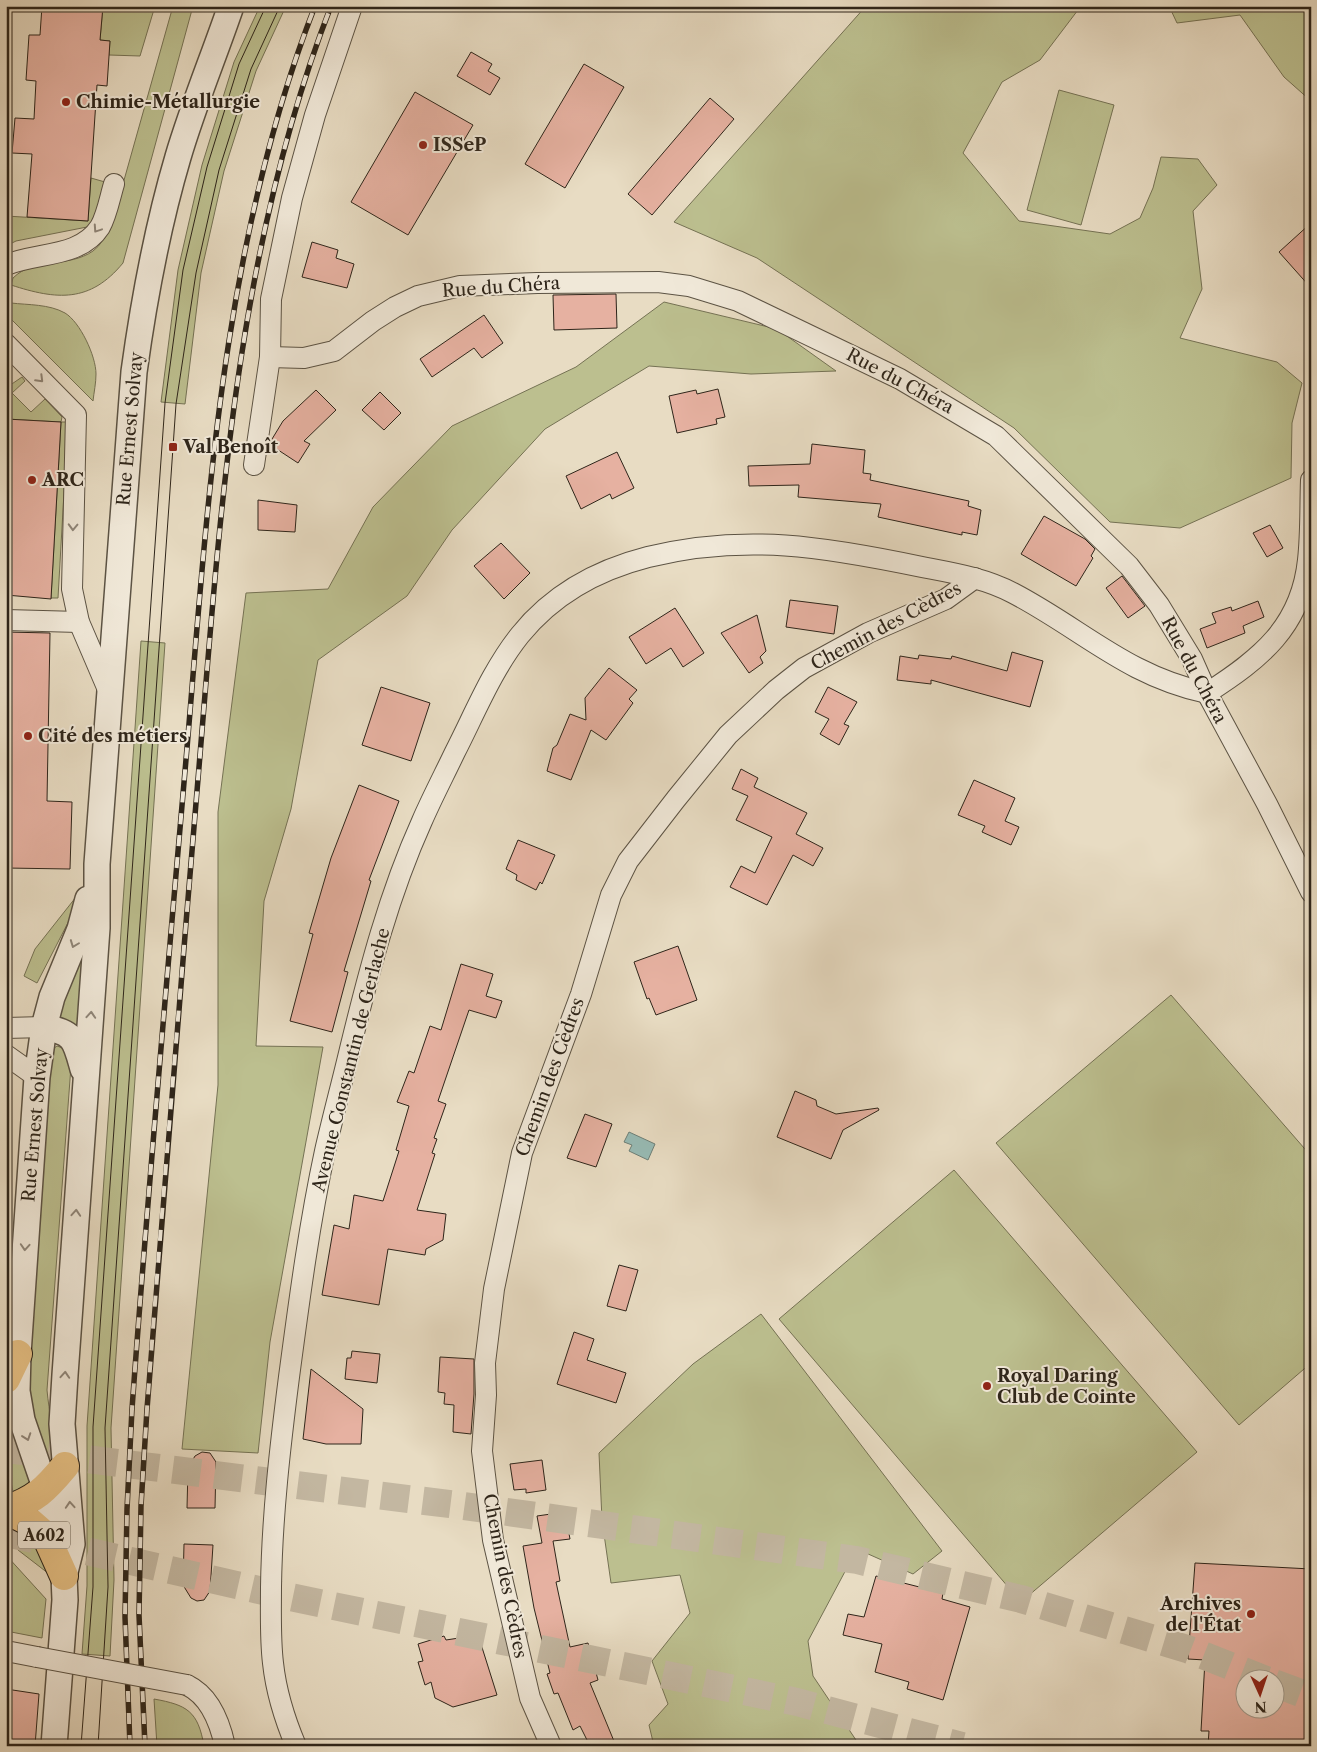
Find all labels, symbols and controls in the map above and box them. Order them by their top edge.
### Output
place label: Chimie-Métallurgie [76,91,260,113]
marker: Chimie-Métallurgie [60,96,72,108]
place label: ISSeP [433,134,486,156]
marker: ISSeP [417,139,429,151]
one-way arrow [94,223,103,233]
street label: Rue du Chéra [441,272,561,302]
street label: Rue du Chéra [843,344,958,419]
street label: Rue Ernest Solvay [112,350,148,507]
one-way arrow [35,373,44,382]
place label: Val Benoît [182,436,279,458]
marker: Val Benoît [167,441,179,453]
place label: ARC [41,469,84,491]
marker: ARC [26,474,38,486]
one-way arrow [68,523,79,531]
street label: Chemin des Cèdres [807,577,965,675]
street label: Rue du Chéra [1157,613,1232,728]
place label: Cité des métiers [38,725,187,747]
marker: Cité des métiers [22,730,34,742]
street label: Avenue Constantin de Gerlache [307,926,394,1195]
one-way arrow [70,939,81,948]
street label: Chemin des Cèdres [511,995,589,1159]
one-way arrow [85,1010,96,1018]
street label: Rue Ernest Solvay [17,1046,53,1203]
one-way arrow [71,1209,82,1217]
one-way arrow [20,1244,31,1252]
place label: Royal Daring Club de Cointe [997,1365,1136,1408]
one-way arrow [59,1371,70,1379]
marker: Royal Daring Club de Cointe [981,1380,993,1392]
one-way arrow [22,1432,32,1441]
street label: Chemin des Cèdres [478,1492,532,1660]
one-way arrow [65,1501,76,1509]
road number: A602 [18,1522,70,1548]
place label: Archives de l'État [1159,1593,1242,1636]
marker: Archives de l'État [1245,1608,1257,1620]
north arrow [1234,1670,1284,1720]
text: N [1254,1698,1267,1716]

